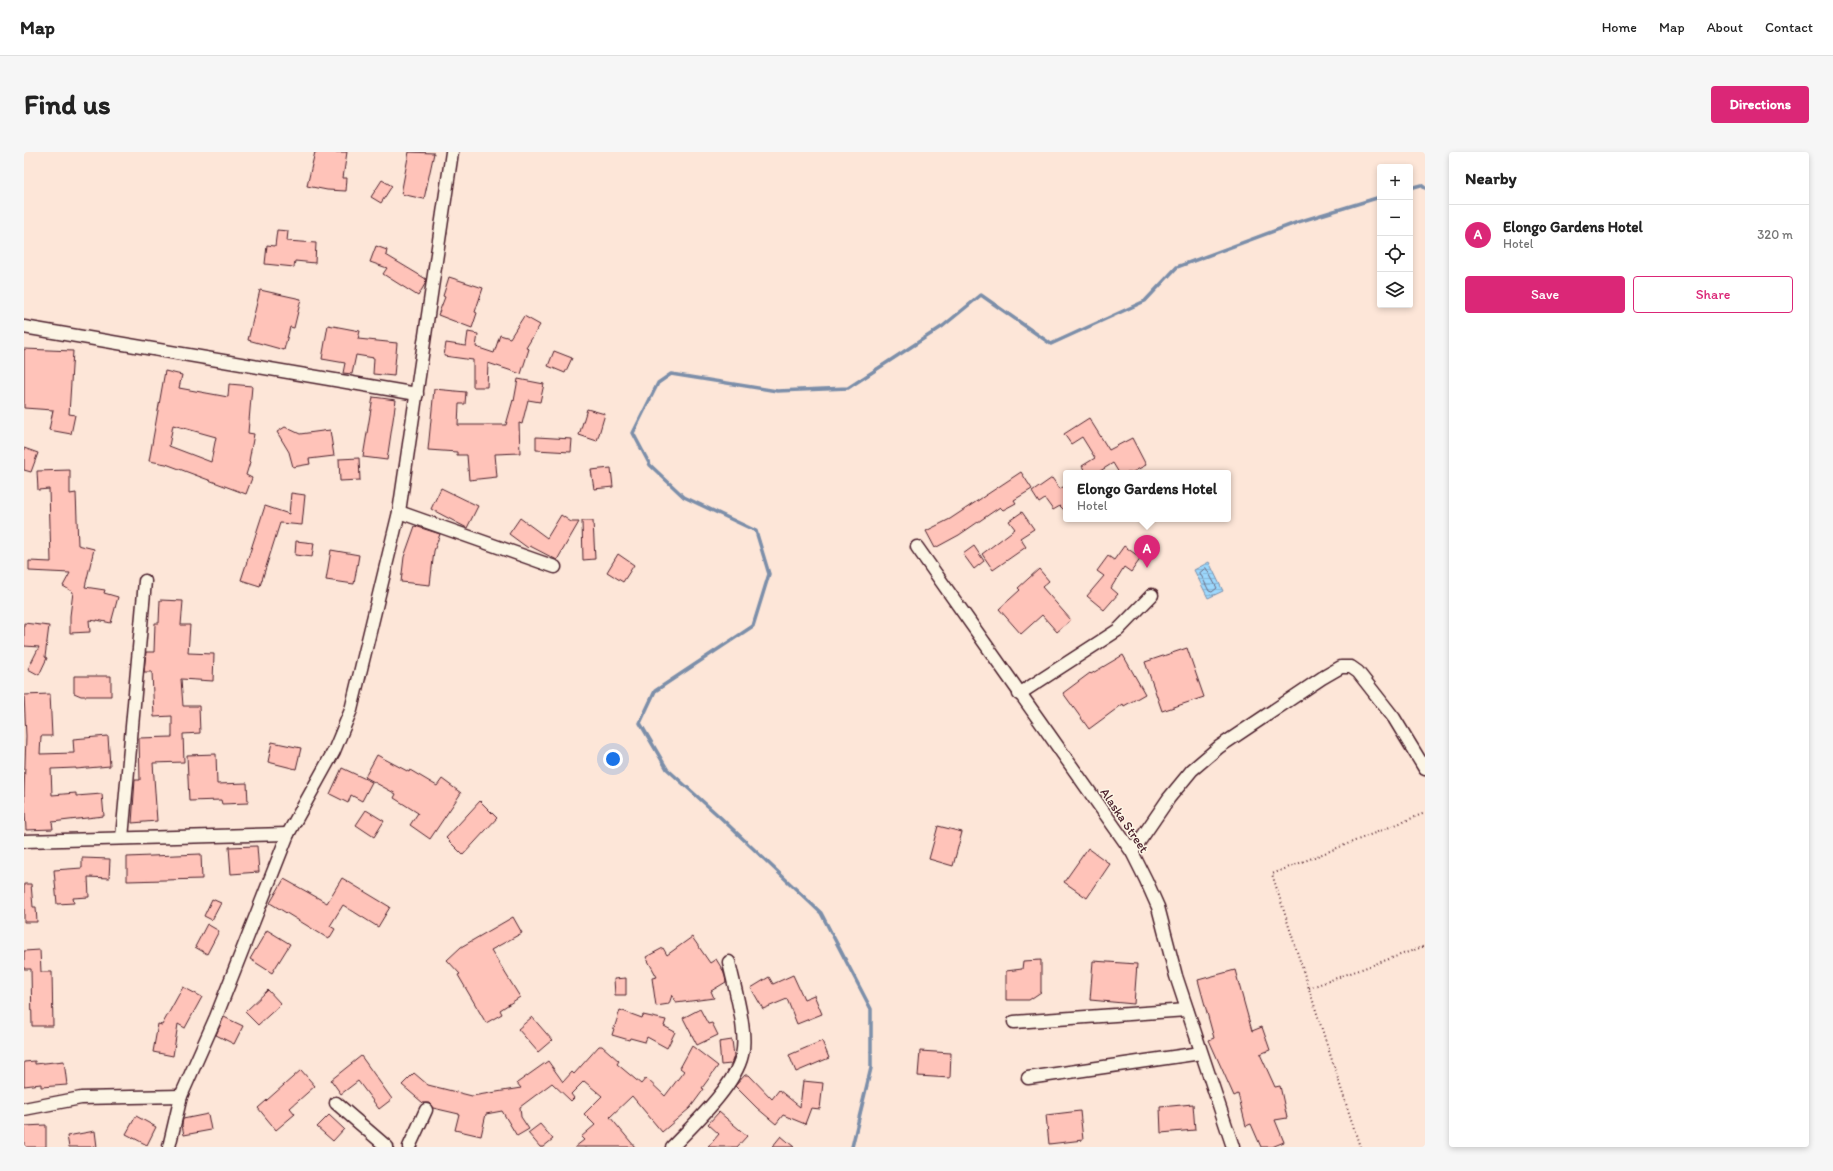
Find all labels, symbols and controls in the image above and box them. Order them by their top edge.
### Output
text: Map [20,16,55,39]
text: Home [1602,19,1637,36]
text: Map [1659,19,1685,36]
text: About [1707,19,1743,36]
text: Contact [1765,19,1813,36]
button: Directions [1711,86,1809,123]
text: Find us [24,87,111,121]
map controls [1377,164,1413,308]
button: + [1377,164,1413,200]
text: Nearby [1465,168,1517,188]
button: − [1377,200,1413,236]
text: Elongo Gardens Hotel [1503,218,1643,236]
text: A [1474,227,1482,242]
text: 320 m [1757,227,1793,242]
button: locate [1377,236,1413,272]
text: Hotel [1503,236,1533,251]
button: layers [1377,272,1413,308]
button: Save [1465,276,1625,313]
button: Share [1633,276,1793,313]
popup [1063,470,1231,522]
text: Elongo Gardens Hotel [1077,480,1217,498]
text: Hotel [1077,498,1107,513]
pin: A [1134,535,1160,568]
your location [603,749,623,769]
street label: Alaska Street [1097,785,1152,856]

